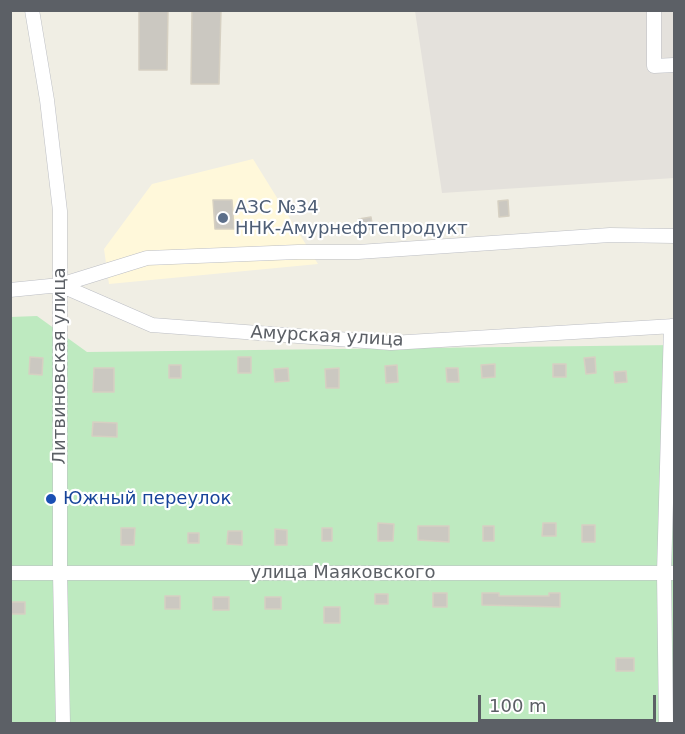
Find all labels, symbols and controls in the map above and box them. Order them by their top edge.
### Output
place label: АЗС №34 ННК-Амурнефтепродукт [235,197,468,240]
marker: АЗС №34 ННК-Амурнефтепродукт [216,211,230,225]
street label: Литвиновская улица [49,268,71,464]
street label: Амурская улица [250,322,404,352]
place label: Южный переулок [63,488,231,510]
marker: Южный переулок [44,492,58,506]
street label: улица Маяковского [251,562,435,584]
scale bar [481,683,660,721]
text: 100 m [489,695,547,716]

